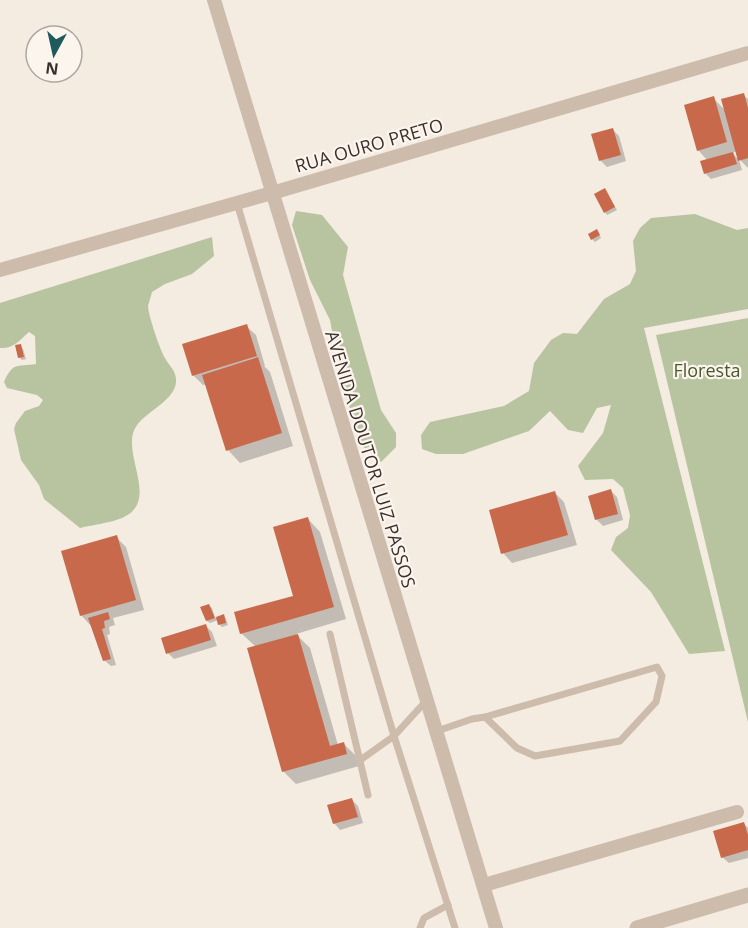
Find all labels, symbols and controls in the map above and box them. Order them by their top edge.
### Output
north arrow [24,24,84,84]
text: N [44,57,60,81]
street label: RUA OURO PRETO [292,112,446,178]
street label: AVENIDA DOUTOR LUIZ PASSOS [320,327,422,591]
park label: Floresta [673,358,741,382]

